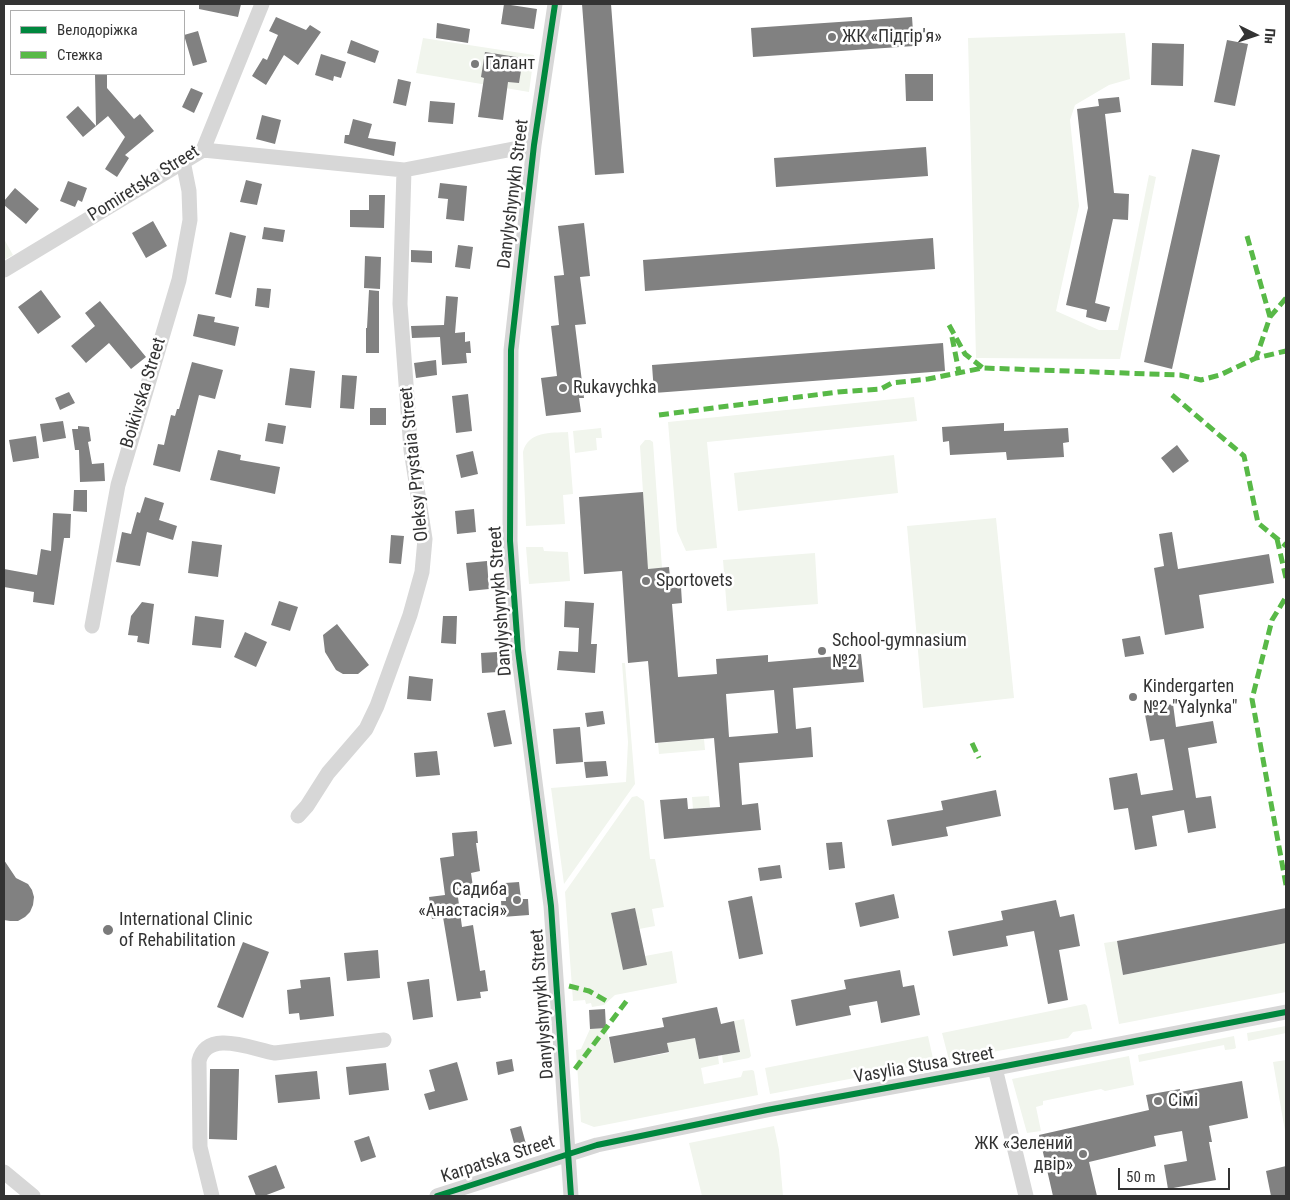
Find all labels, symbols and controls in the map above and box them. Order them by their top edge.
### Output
legend [10,10,185,75]
north arrow [1230,10,1280,60]
text: Велодоріжка [57,21,138,39]
place label: ЖК «Підгір'я» [842,26,942,48]
text: Пн [1261,28,1278,44]
marker: ЖК «Підгір'я» [826,31,838,43]
text: Стежка [57,46,103,64]
place label: Галант [485,53,535,75]
marker: Галант [469,58,481,70]
street label: Danylyshynykh Street [494,118,534,270]
street label: Pomiretska Street [84,141,204,227]
street label: Boikivska Street [117,335,171,451]
place label: Rukavychka [573,377,657,399]
marker: Rukavychka [557,382,569,394]
street label: Oleksy Prystaia Street [396,385,434,543]
street label: Danylyshynykh Street [485,525,517,677]
place label: Sportovets [656,570,733,592]
marker: Sportovets [640,575,652,587]
place label: School-gymnasium №2 [832,630,967,672]
marker: School-gymnasium №2 [816,645,828,657]
place label: Kindergarten №2 "Yalynka" [1143,676,1237,719]
marker: Kindergarten №2 "Yalynka" [1127,691,1139,703]
place label: Садиба «Анастасія» [418,879,507,922]
marker: Садиба «Анастасія» [511,894,523,906]
place label: International Clinic of Rehabilitation [119,909,253,952]
marker: International Clinic of Rehabilitation [101,923,115,937]
street label: Danylyshynykh Street [527,928,559,1080]
street label: Vasylia Stusa Street [852,1043,996,1089]
place label: Сімі [1168,1090,1198,1112]
marker: Сімі [1152,1095,1164,1107]
street label: Karpatska Street [439,1131,557,1189]
place label: ЖК «Зелений двір» [974,1133,1073,1176]
marker: ЖК «Зелений двір» [1077,1148,1089,1160]
scale bar [1120,1158,1232,1190]
text: 50 m [1126,1168,1156,1186]

